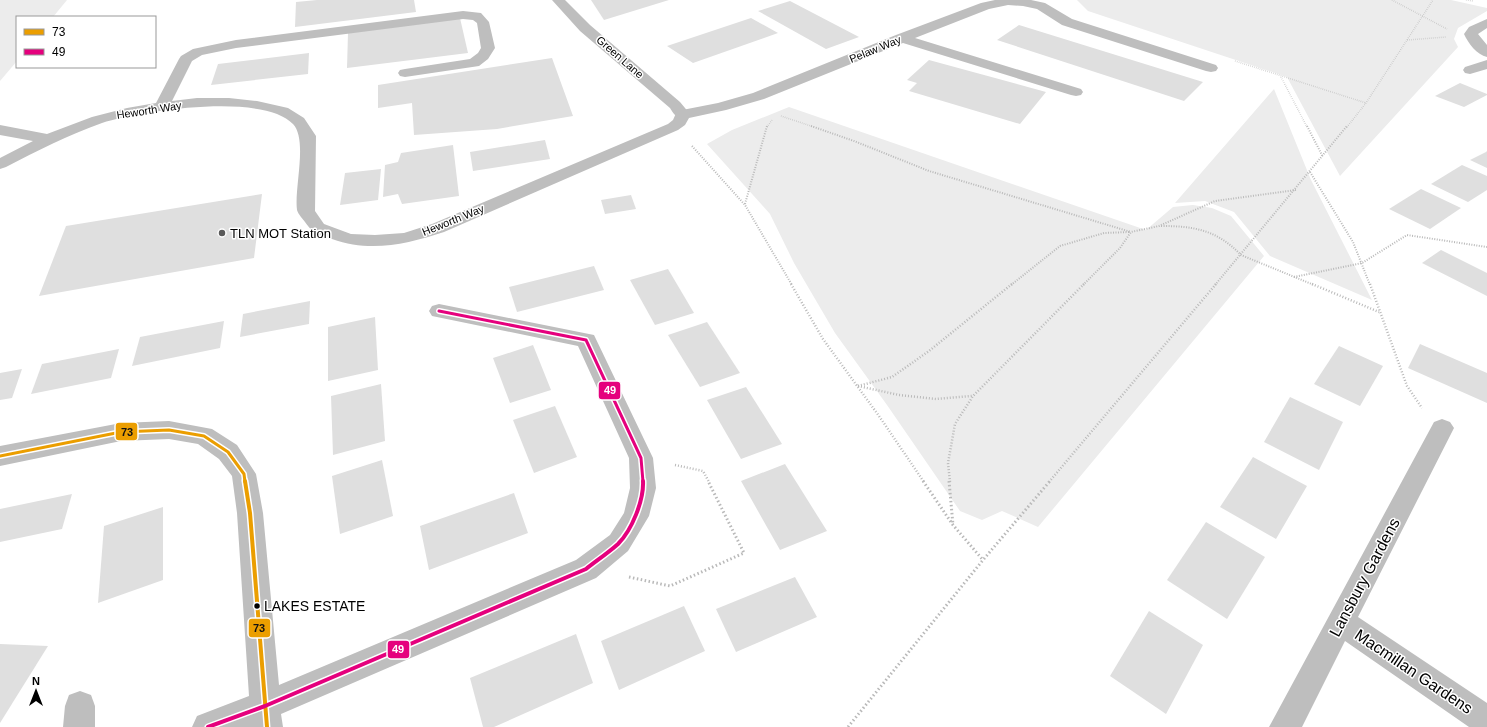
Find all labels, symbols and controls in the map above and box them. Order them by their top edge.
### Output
legend [16,16,156,68]
text: 73 [52,25,66,39]
street label: Green Lane [594,33,646,81]
street label: Pelaw Way [847,33,903,65]
text: 49 [52,45,66,59]
street label: Heworth Way [116,99,183,121]
street label: Heworth Way [420,202,486,238]
place label: TLN MOT Station [230,226,331,241]
marker: TLN MOT Station [217,228,227,238]
line badge: 49 [598,381,621,400]
text: 49 [604,384,616,396]
line badge: 73 [115,422,138,441]
text: 73 [121,426,133,438]
street label: Lansbury Gardens [1326,515,1403,639]
place label: LAKES ESTATE [264,598,365,614]
marker: LAKES ESTATE [252,601,262,611]
line badge: 73 [248,618,271,638]
text: 73 [253,622,265,634]
street label: Macmillan Gardens [1352,626,1476,717]
line badge: 49 [387,640,410,659]
text: 49 [392,643,404,655]
north arrow [16,671,56,711]
text: N [32,675,40,687]

